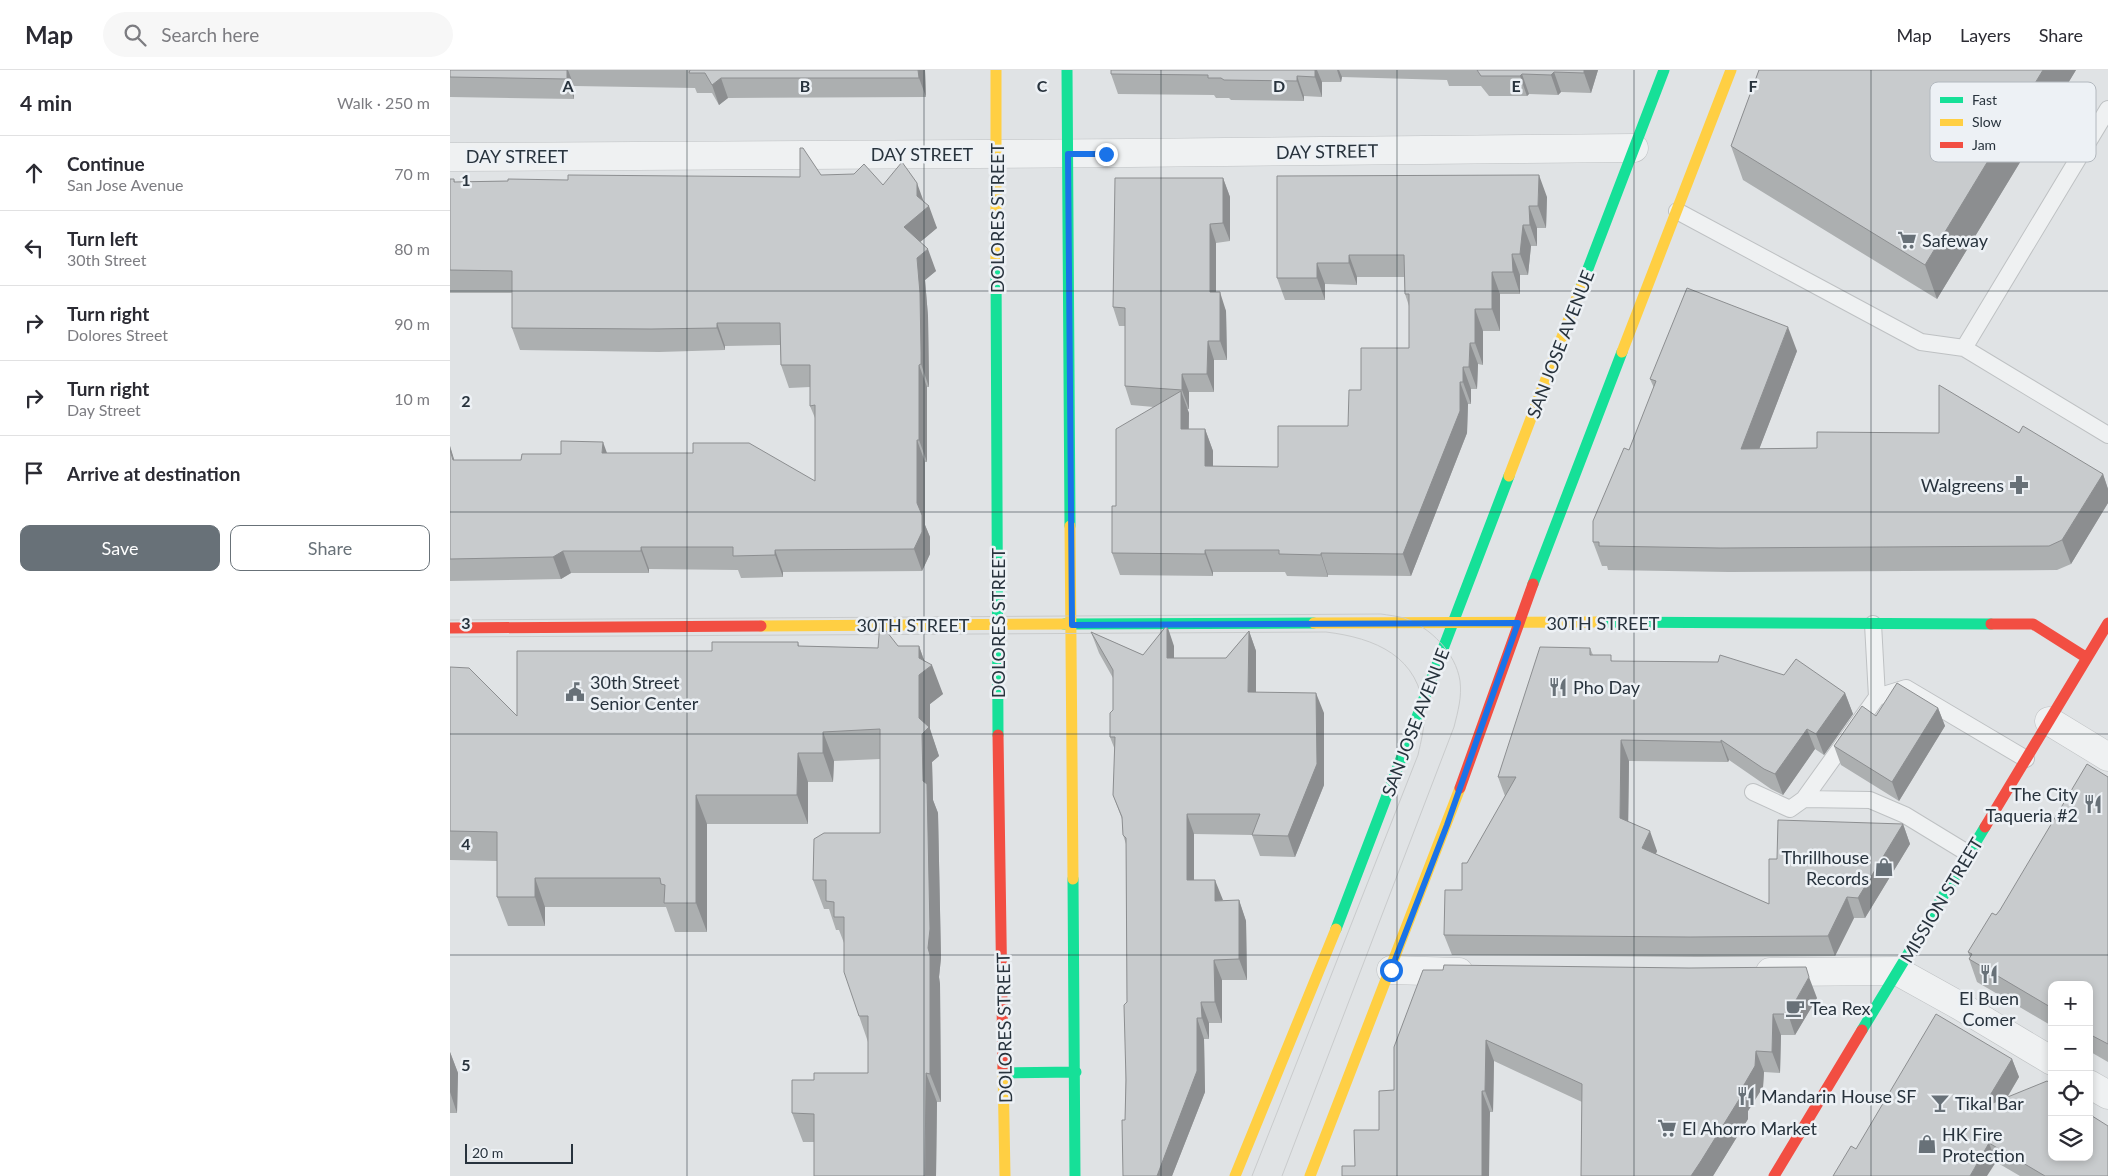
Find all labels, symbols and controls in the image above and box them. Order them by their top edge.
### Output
search box [103,12,453,57]
text: Map [25,20,73,49]
icon: search [121,21,149,49]
text: Search here [161,23,259,46]
text: Map [1896,24,1932,46]
text: Layers [1960,24,2011,46]
text: Share [2039,24,2083,46]
text: A [561,76,574,95]
text: B [800,76,810,95]
text: C [1037,76,1048,95]
text: D [1273,76,1285,95]
text: E [1511,76,1521,95]
text: F [1748,76,1758,95]
legend [1930,82,2096,162]
text: 4 min [20,90,72,115]
text: Fast [1972,91,1997,108]
text: Walk · 250 m [337,93,430,112]
text: Slow [1972,113,2002,130]
text: Jam [1972,136,1996,153]
street label: DAY STREET [1276,139,1379,163]
street label: DOLORES STREET [986,142,1008,293]
street label: DAY STREET [871,143,974,165]
route end [1095,143,1118,166]
street label: DAY STREET [466,145,569,167]
text: Continue [67,152,145,175]
icon: ahead [20,159,48,187]
text: 70 m [394,164,430,183]
text: 1 [461,170,471,189]
text: San Jose Avenue [67,175,184,194]
text: Turn left [67,227,138,250]
supermarket icon: Safeway [1896,229,1918,251]
place label: Safeway [1922,229,1989,251]
icon: left [20,234,48,262]
text: 80 m [394,239,430,258]
text: 30th Street [67,250,146,269]
street label: SAN JOSE AVENUE [1522,267,1598,421]
text: Turn right [67,302,149,325]
icon: right [20,309,48,337]
text: 90 m [394,314,430,333]
text: Dolores Street [67,325,168,344]
text: Turn right [67,377,149,400]
icon: right [20,384,48,412]
text: 10 m [394,389,430,408]
text: 2 [461,391,471,410]
text: Day Street [67,400,141,419]
icon: arrive [20,459,48,487]
text: Arrive at destination [67,462,240,485]
place label: Walgreens [1921,474,2004,496]
pharmacy icon: Walgreens [2008,474,2030,496]
button: Save [20,525,220,571]
button: Share [230,525,430,571]
street label: DOLORES STREET [987,547,1009,698]
street label: 30TH STREET [1547,612,1660,634]
text: 3 [461,613,471,632]
street label: 30TH STREET [857,614,970,636]
street label: SAN JOSE AVENUE [1377,645,1453,799]
place label: 30th Street Senior Center [590,671,699,714]
restaurant icon: Pho Day [1547,676,1569,698]
place label: Pho Day [1573,676,1641,698]
public building icon: 30th Street Senior Center [564,681,586,703]
place label: The City Taqueria #2 [1986,783,2079,826]
restaurant icon: The City Taqueria #2 [2082,793,2104,815]
street label: MISSION STREET [1895,833,1987,967]
text: 4 [461,834,471,853]
place label: Thrillhouse Records [1782,846,1869,889]
shop icon: Thrillhouse Records [1873,856,1895,878]
street label: DOLORES STREET [992,952,1016,1103]
route start [1380,959,1403,982]
restaurant icon: El Buen Comer [1978,963,2000,985]
map controls [2048,981,2093,1161]
button: + [2048,981,2093,1026]
place label: El Buen Comer [1959,987,2019,1030]
cafe icon: Tea Rex [1784,997,1806,1019]
place label: Tea Rex [1810,997,1871,1019]
button: − [2048,1026,2093,1071]
text: 5 [461,1055,471,1074]
button: locate [2048,1071,2093,1116]
restaurant icon: Mandarin House SF [1735,1085,1757,1107]
place label: Mandarin House SF [1761,1085,1917,1107]
bar icon: Tikal Bar [1929,1092,1951,1114]
place label: Tikal Bar [1955,1092,2024,1114]
button: layers [2048,1116,2093,1161]
supermarket icon: El Ahorro Market [1656,1117,1678,1139]
place label: El Ahorro Market [1682,1117,1818,1139]
place label: HK Fire Protection [1942,1123,2025,1166]
shop icon: HK Fire Protection [1916,1133,1938,1155]
scale bar [465,1141,572,1164]
text: 20 m [472,1144,503,1161]

